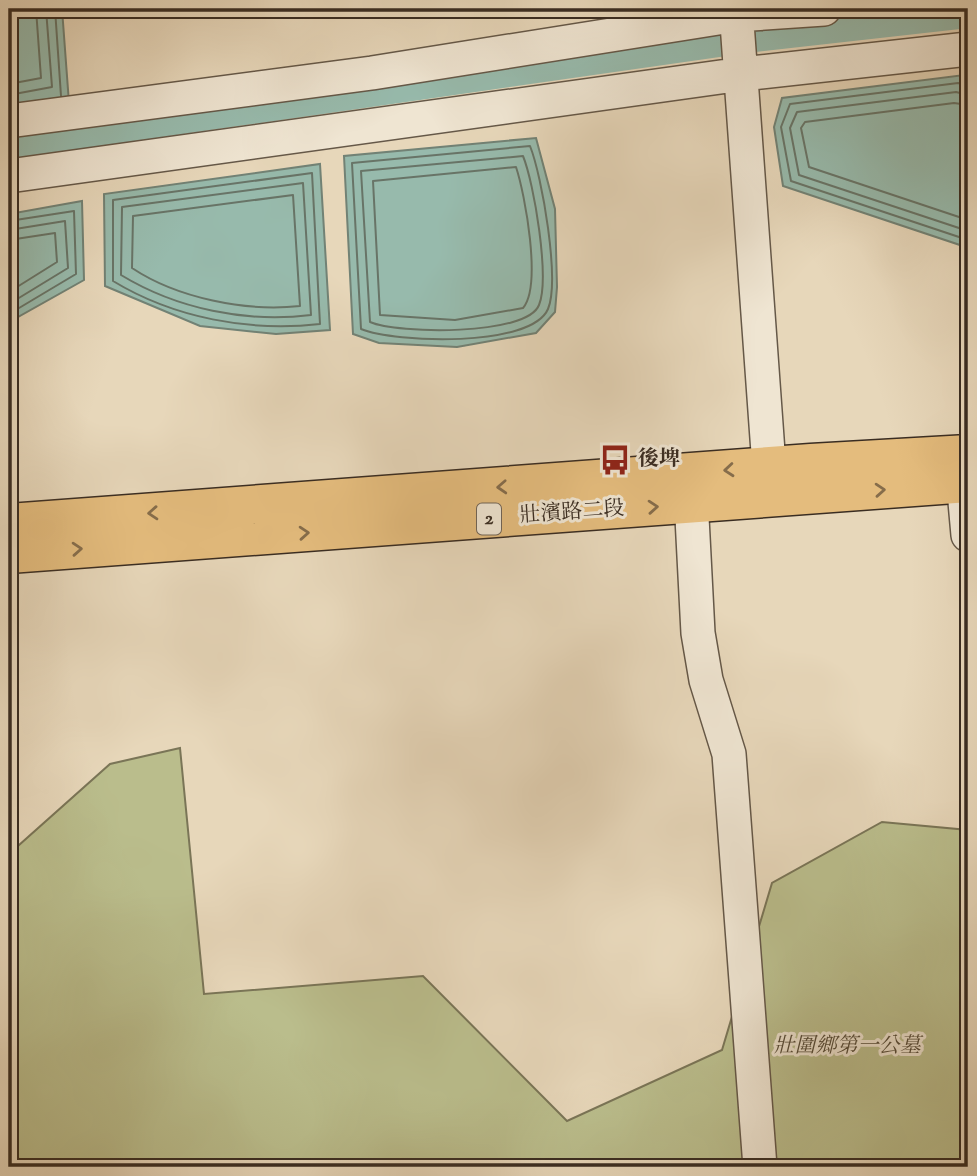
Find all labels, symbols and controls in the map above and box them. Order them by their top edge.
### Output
bus stop icon: 後埤 [598,443,632,477]
place label: 後埤 [638,445,680,475]
one-way arrow [723,462,734,477]
one-way arrow [496,480,507,495]
one-way arrow [874,483,885,498]
street label: 壯濱路二段 [519,494,625,532]
one-way arrow [648,500,659,515]
road number: 2 [477,504,501,534]
one-way arrow [147,505,158,520]
one-way arrow [299,526,310,541]
one-way arrow [72,542,83,557]
park label: 壯圍鄉第一公墓 [774,1032,923,1062]

